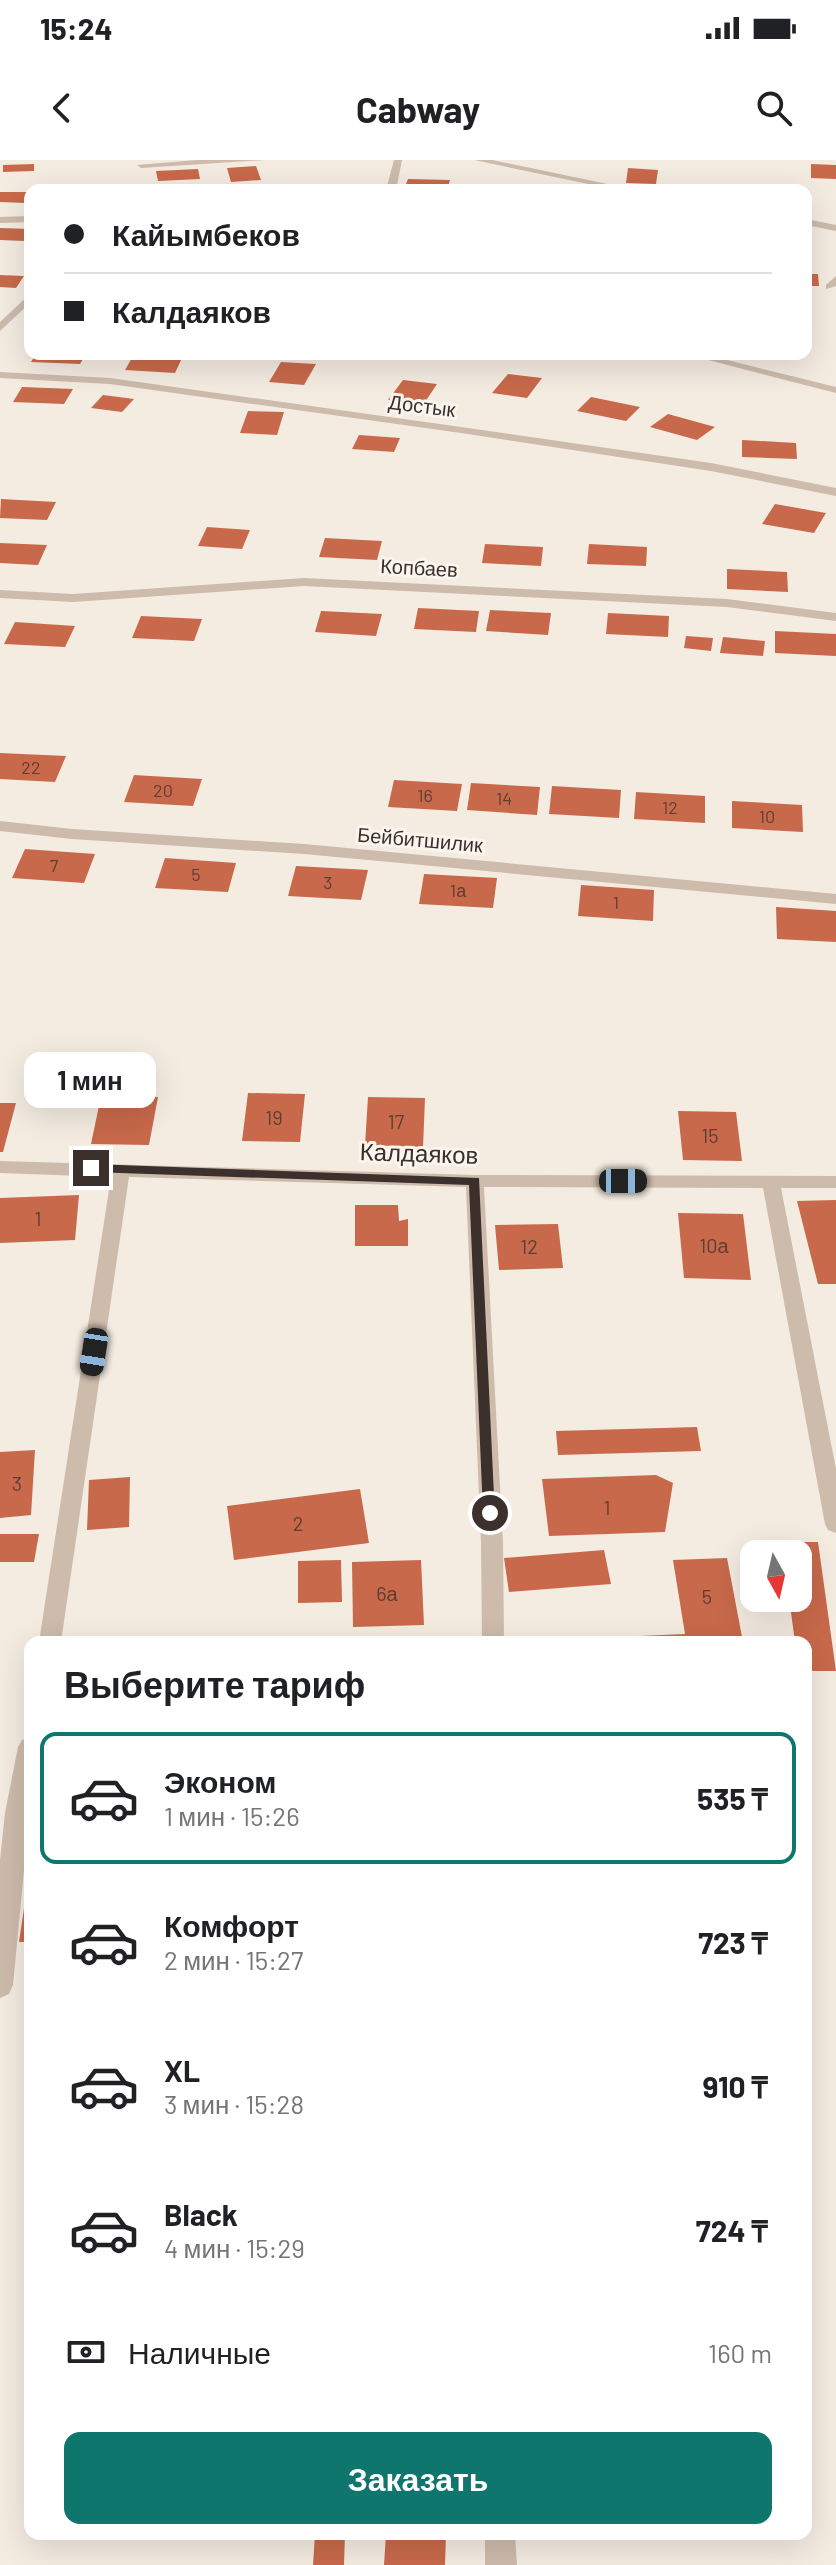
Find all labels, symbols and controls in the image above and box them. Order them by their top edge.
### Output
text: 15:24 [40,10,113,46]
icon: back [40,86,84,130]
icon: search [752,86,796,130]
text: Cabway [356,87,480,130]
text: Кайымбеков [112,216,300,252]
text: Калдаяков [112,293,271,329]
street label: Достык [387,389,457,421]
street label: Копбаев [380,553,458,581]
house number: 22 [21,756,41,778]
house number: 20 [153,779,173,801]
house number: 16 [417,784,433,806]
house number: 14 [496,787,512,809]
house number: 12 [662,796,678,818]
house number: 10 [759,805,775,827]
street label: Бейбитшилик [356,822,484,856]
house number: 7 [50,854,59,876]
house number: 5 [191,863,201,885]
house number: 3 [323,871,333,893]
house number: 1а [450,879,467,901]
house number: 1 [613,891,619,913]
callout: 1 мин [25,1052,157,1108]
text: 1 мин [57,1064,123,1095]
house number: 19 [265,1105,283,1129]
house number: 17 [388,1109,405,1133]
house number: 15 [701,1123,719,1147]
street label: Калдаяков [359,1136,479,1169]
route end [73,1150,109,1186]
car [599,1169,647,1193]
house number: 1 [35,1206,42,1230]
house number: 10а [699,1233,730,1257]
house number: 12 [520,1234,538,1258]
car [78,1326,110,1378]
house number: 3 [12,1471,22,1495]
route start [472,1495,508,1531]
house number: 1 [604,1495,611,1519]
house number: 2 [293,1511,303,1535]
north arrow [740,1540,812,1612]
map controls [740,1540,812,1612]
house number: 6а [376,1581,399,1605]
house number: 5 [702,1584,712,1608]
text: Выберите тариф [64,1662,365,1705]
icon: car [68,1762,140,1834]
text: Эконом [164,1763,277,1799]
text: 535 ₸ [697,1780,768,1816]
text: 1 мин · 15:26 [164,1800,300,1831]
icon: car [68,1906,140,1978]
text: Комфорт [164,1907,299,1943]
text: 723 ₸ [698,1924,768,1960]
text: 2 мин · 15:27 [164,1944,303,1975]
icon: car [68,2050,140,2122]
text: XL [164,2052,200,2088]
text: 910 ₸ [703,2068,768,2104]
text: 3 мин · 15:28 [164,2088,304,2119]
icon: car [68,2194,140,2266]
text: Black [164,2196,238,2232]
text: 724 ₸ [696,2212,768,2248]
text: 4 мин · 15:29 [164,2232,305,2263]
icon: cash [64,2330,108,2374]
text: Наличные [128,2334,271,2370]
text: 160 m [708,2337,772,2368]
button: Заказать [64,2432,772,2524]

